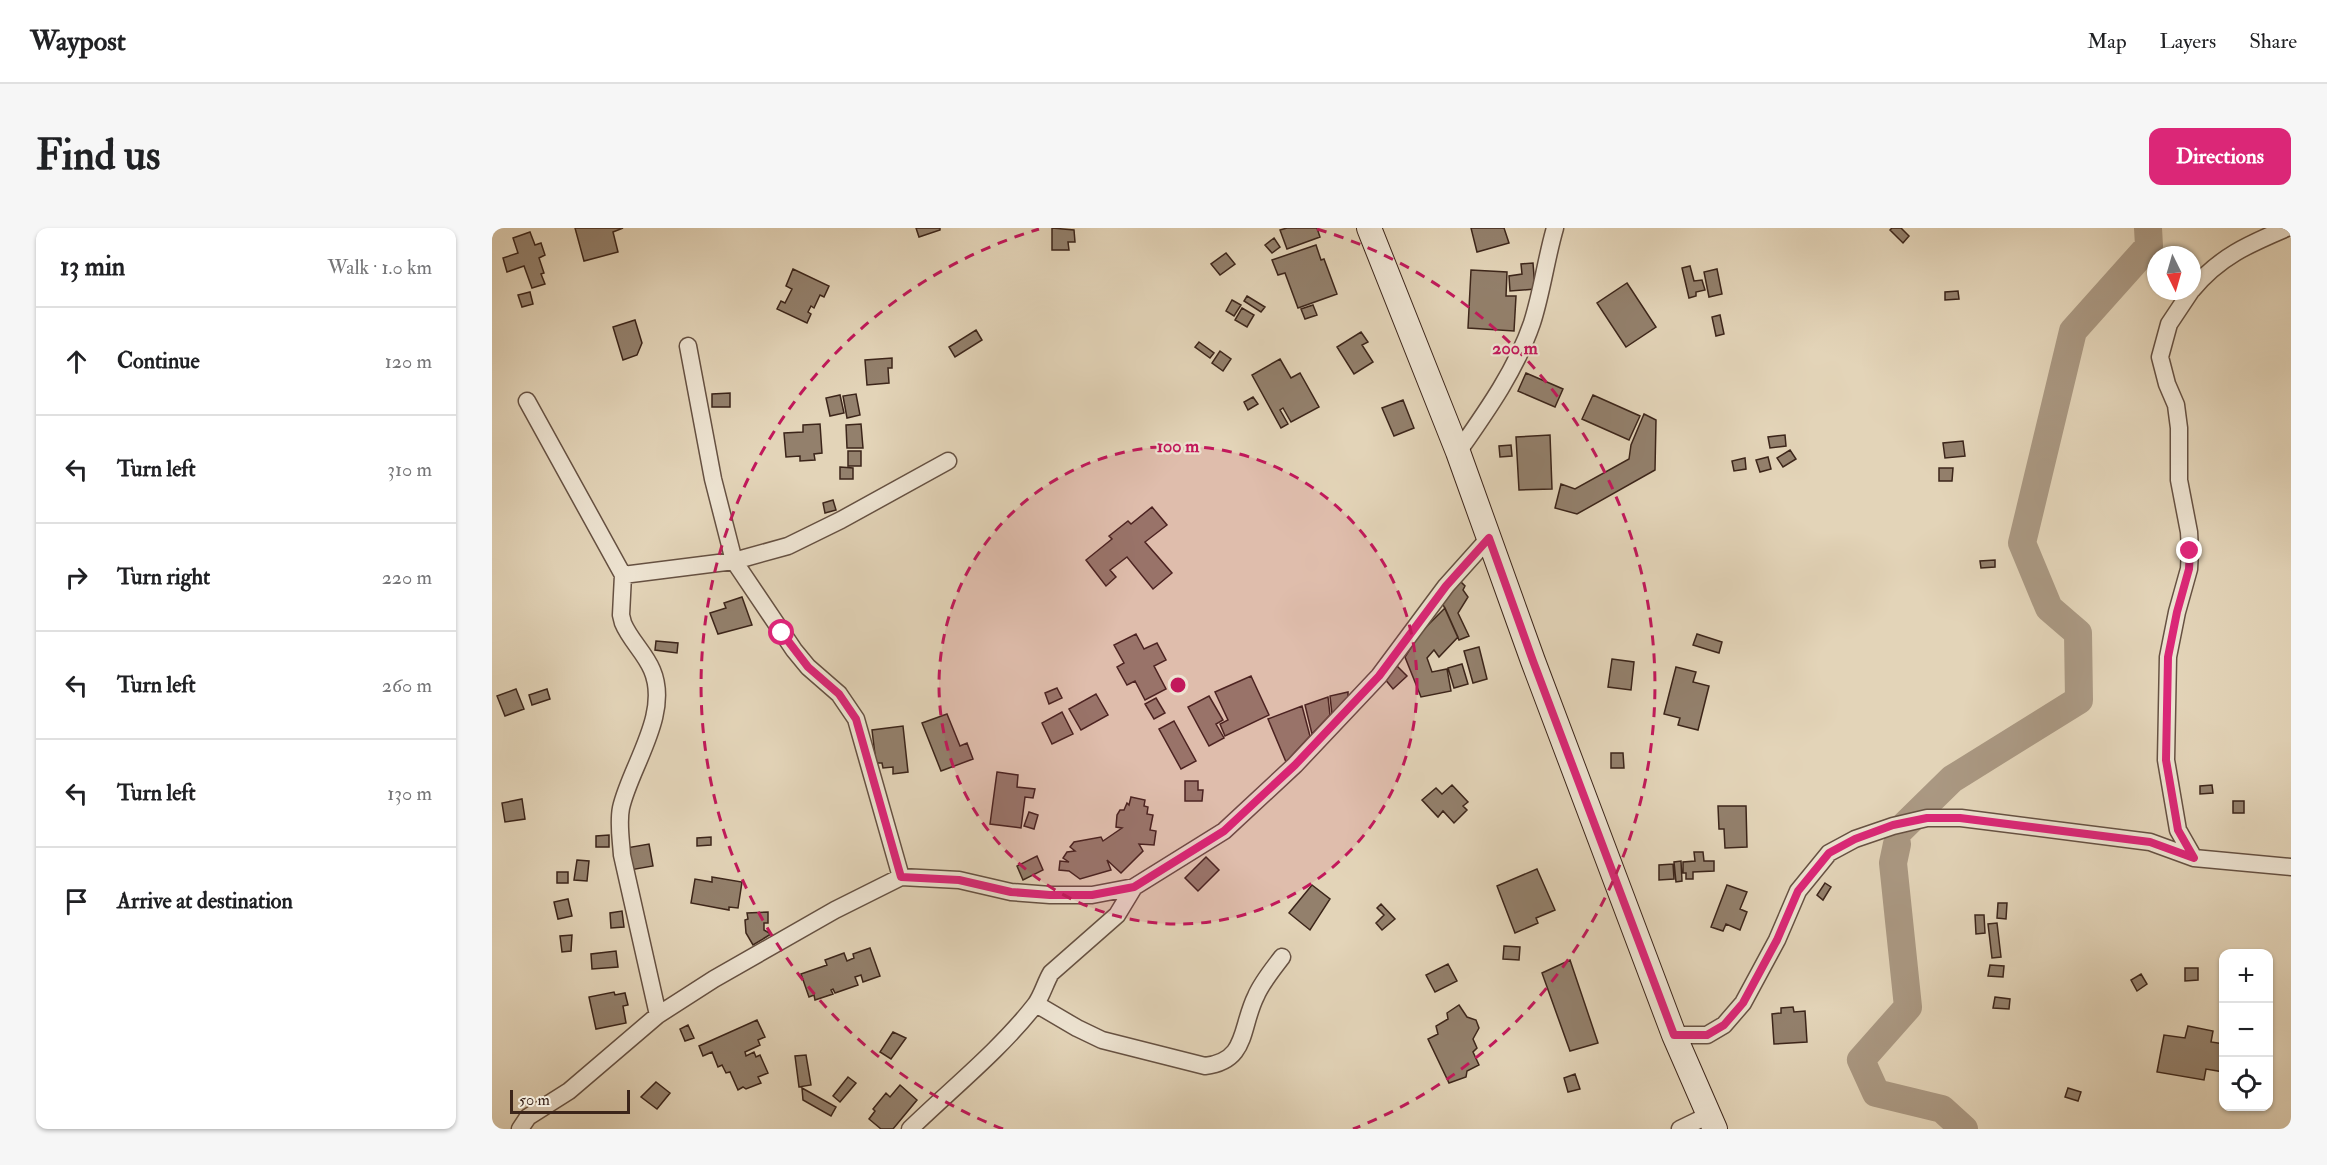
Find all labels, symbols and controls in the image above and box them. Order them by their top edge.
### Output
text: Waypost [30,24,126,59]
text: Map [2087,28,2127,55]
text: Layers [2160,28,2216,55]
text: Share [2249,28,2297,55]
button: Directions [2149,128,2291,185]
text: Find us [36,130,160,182]
north arrow [2147,246,2201,300]
text: 13 min [60,251,125,283]
text: Walk · 1.0 km [328,255,432,280]
text: 200 m [1492,337,1539,360]
icon: ahead [60,345,93,378]
text: Continue [117,347,200,375]
text: 120 m [385,349,432,374]
text: 100 m [1157,435,1200,458]
icon: left [60,453,93,486]
text: Turn left [117,455,196,483]
text: 310 m [387,457,432,482]
route end [2176,537,2202,563]
icon: right [60,561,93,594]
text: Turn right [117,563,210,591]
text: 220 m [382,565,432,590]
route start [768,619,794,645]
icon: left [60,669,93,702]
text: Turn left [117,671,196,699]
text: 260 m [382,673,432,698]
centre of rings [1168,675,1188,695]
icon: left [60,777,93,810]
text: Turn left [117,779,196,807]
text: 130 m [387,781,432,806]
icon: arrive [60,885,93,918]
text: Arrive at destination [117,887,293,915]
map controls [2219,949,2273,1111]
button: + [2219,949,2273,1003]
button: − [2219,1003,2273,1057]
button: locate [2219,1057,2273,1111]
scale bar [510,1087,630,1114]
text: 50 m [519,1090,550,1110]

